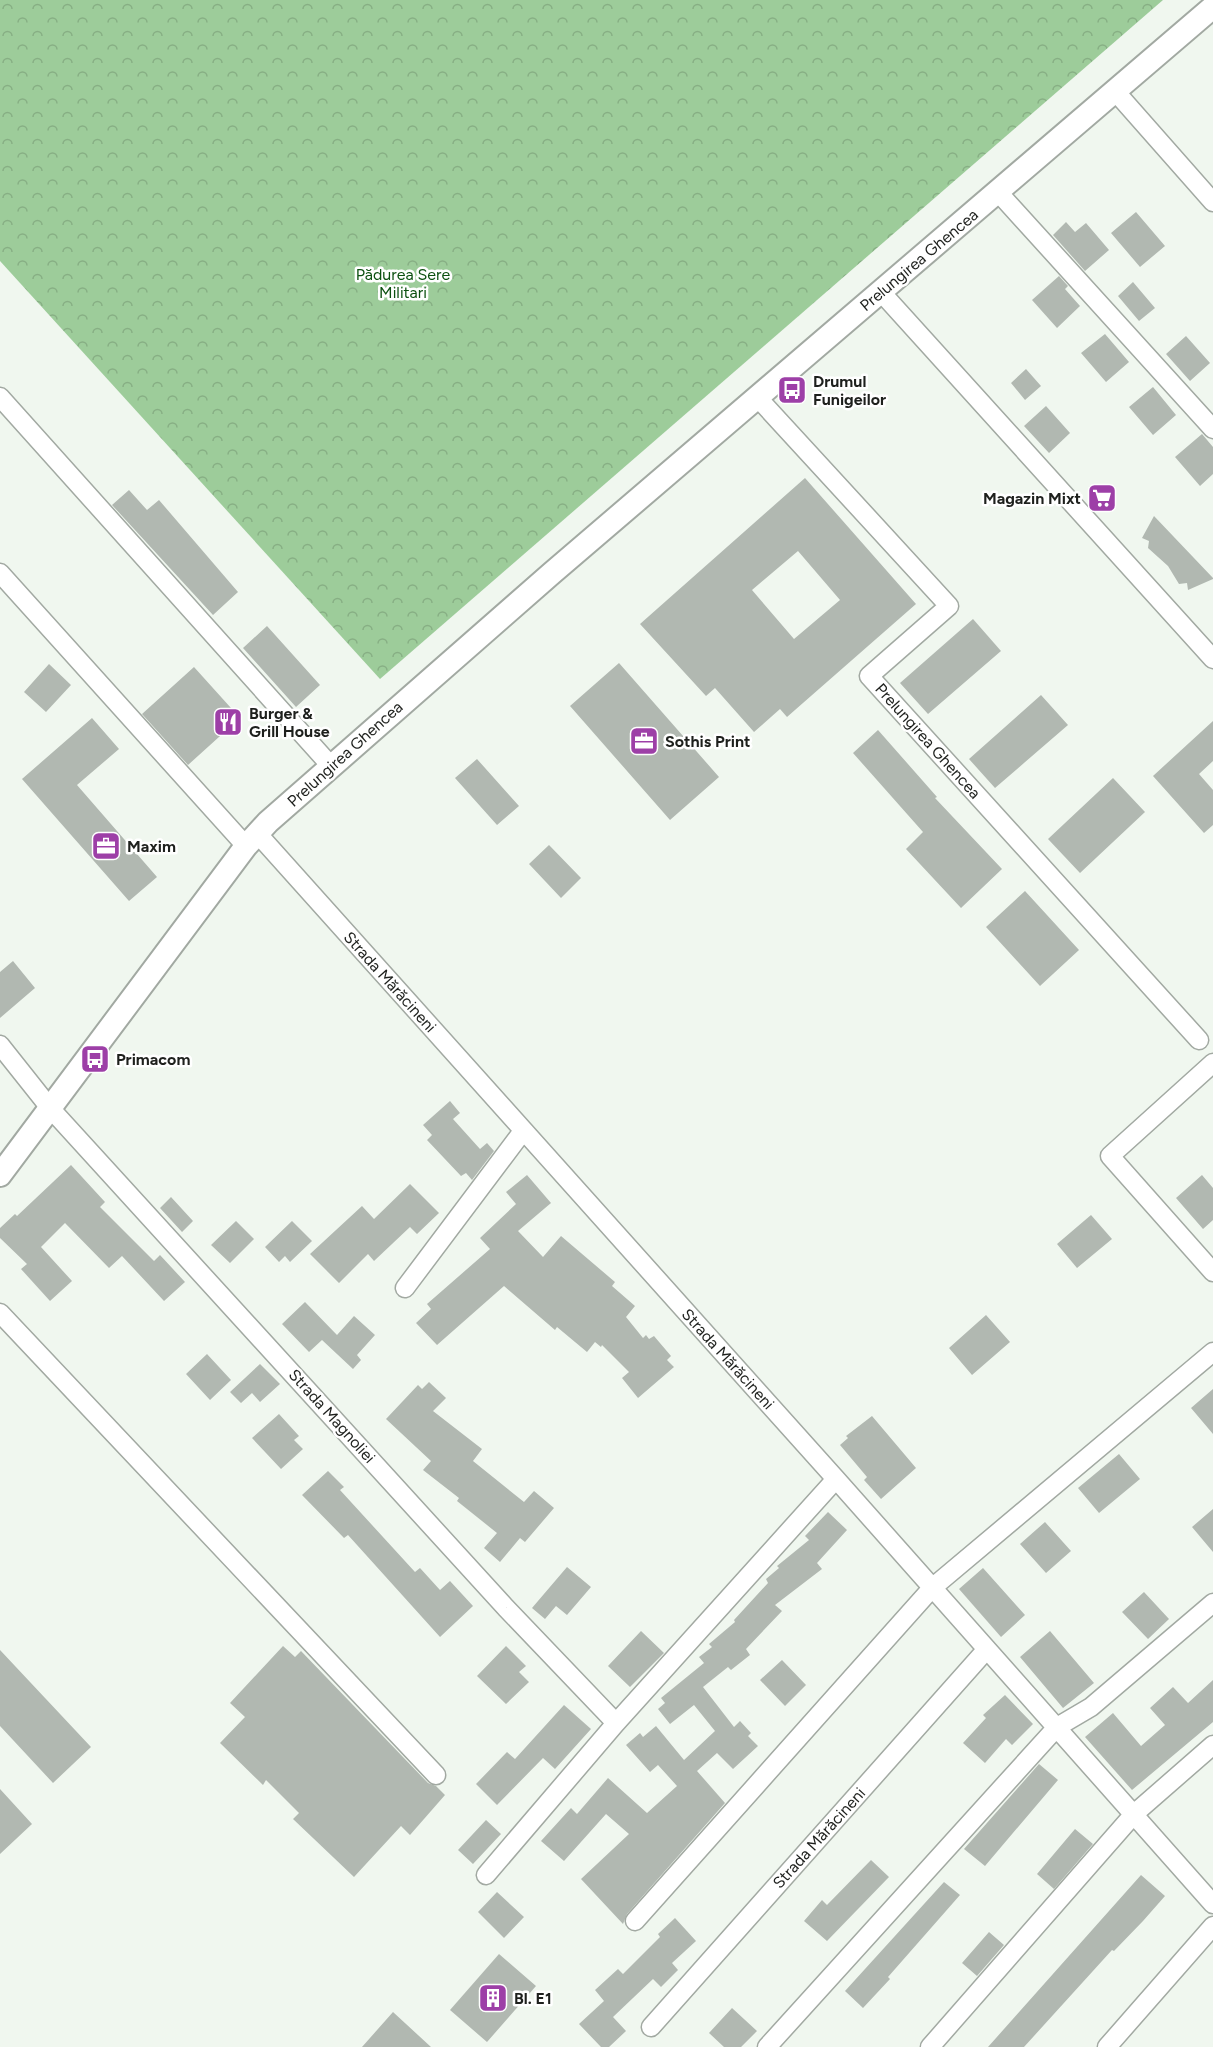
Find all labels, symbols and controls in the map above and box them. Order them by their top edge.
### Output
street label: Prelungirea Ghencea [856,205,982,315]
park label: Pădurea Sere Militari [356,265,451,302]
place label: Drumul Funigeilor [813,372,886,409]
bus stop icon: Drumul Funigeilor [776,374,808,406]
supermarket icon: Magazin Mixt [1086,482,1118,514]
place label: Magazin Mixt [983,489,1081,508]
street label: Prelungirea Ghencea [871,680,985,802]
street label: Prelungirea Ghencea [284,697,406,811]
place label: Burger & Grill House [249,704,330,741]
restaurant icon: Burger & Grill House [212,706,244,738]
office icon: Sothis Print [628,725,660,757]
place label: Sothis Print [665,732,750,751]
office icon: Maxim [90,830,122,862]
place label: Maxim [127,837,176,856]
street label: Strada Mărăcineni [340,928,440,1036]
bus stop icon: Primacom [79,1043,111,1075]
place label: Primacom [116,1050,190,1069]
street label: Strada Mărăcineni [678,1305,778,1413]
street label: Strada Magnoliei [285,1365,379,1467]
street label: Strada Mărăcineni [769,1784,869,1892]
building icon: Bl. E1 [477,1982,509,2014]
place label: Bl. E1 [514,1989,552,2008]

